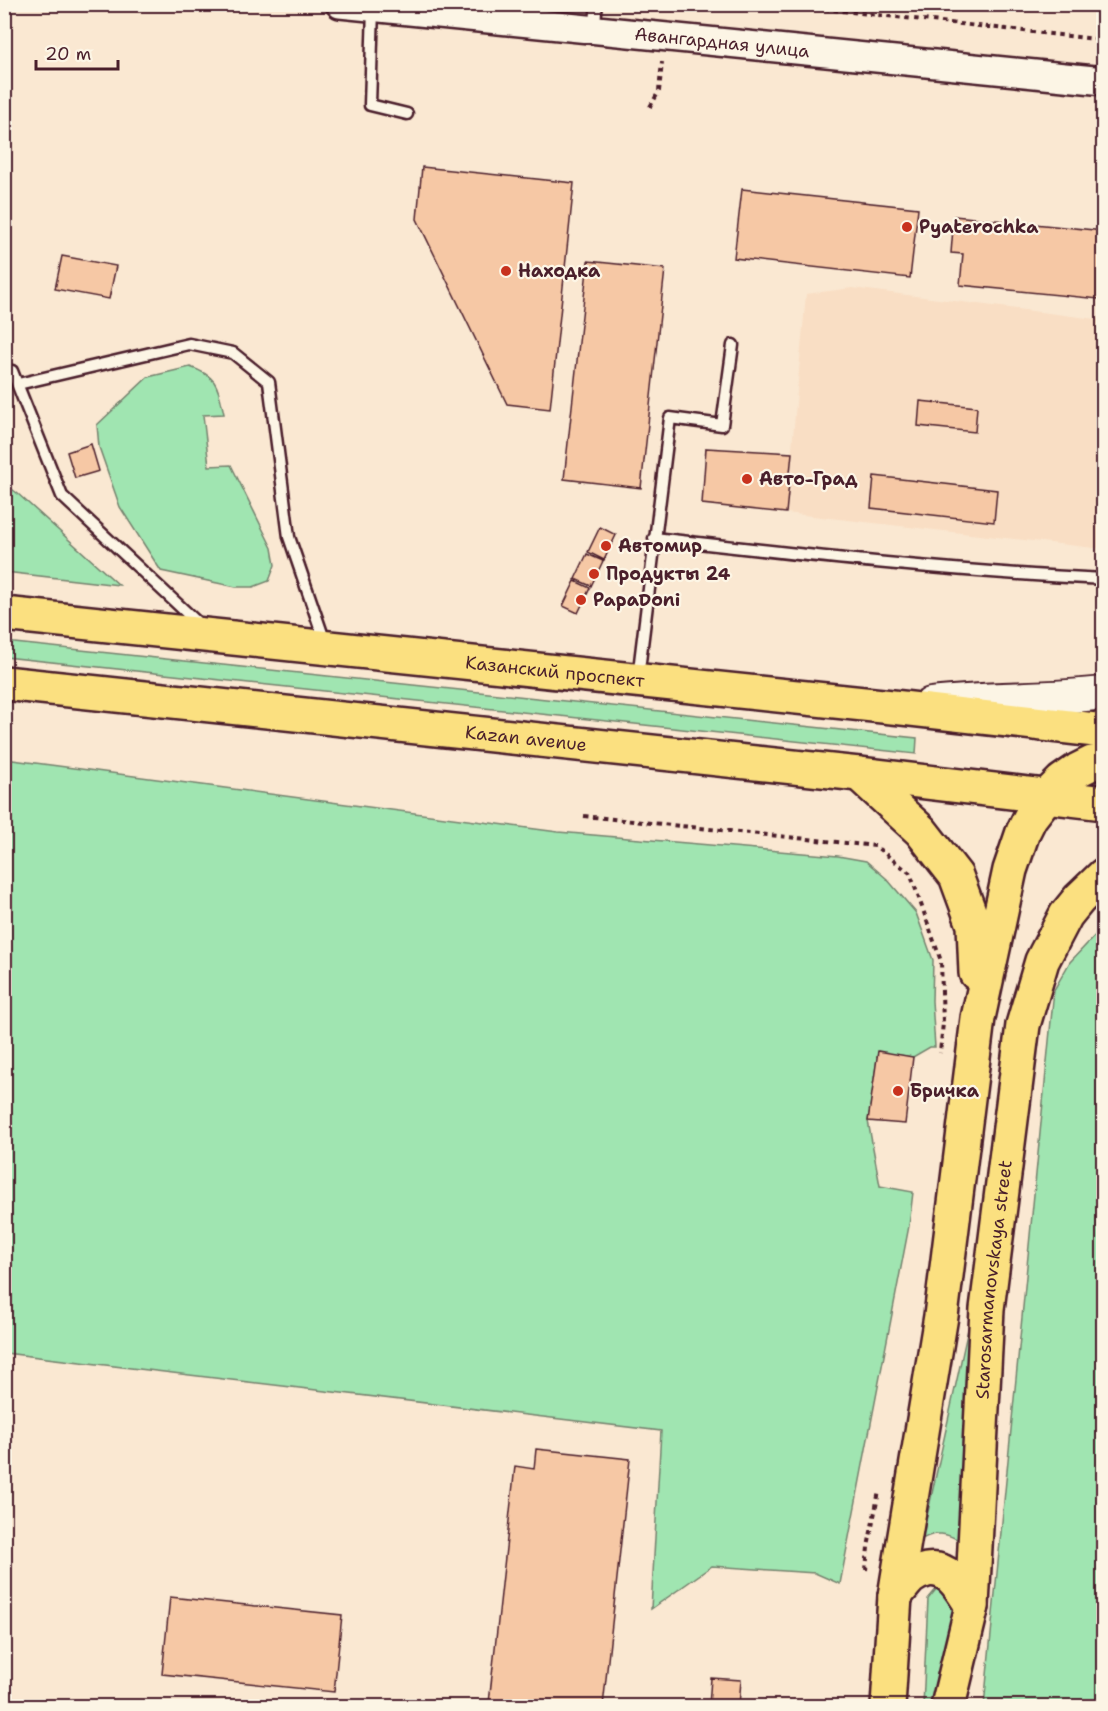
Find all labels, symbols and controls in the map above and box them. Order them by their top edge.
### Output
street label: Авангардная улица [633,22,811,63]
scale bar [36,33,118,71]
text: 20 m [45,42,91,66]
place label: Pyaterochka [919,215,1039,239]
marker: Pyaterochka [900,220,914,234]
place label: Находка [518,259,601,283]
marker: Находка [499,264,513,278]
place label: Авто-Град [759,467,858,491]
marker: Авто-Град [740,472,754,486]
place label: Автомир [618,534,702,558]
marker: Автомир [599,539,613,553]
place label: Продукты 24 [606,562,731,586]
marker: Продукты 24 [587,567,601,581]
place label: PapaDoni [593,588,680,612]
marker: PapaDoni [574,593,588,607]
street label: Казанский проспект [464,650,647,693]
street label: Kazan avenue [464,720,588,757]
place label: Бричка [910,1079,980,1103]
marker: Бричка [891,1084,905,1098]
street label: Starosarmanovskaya street [970,1159,1018,1400]

